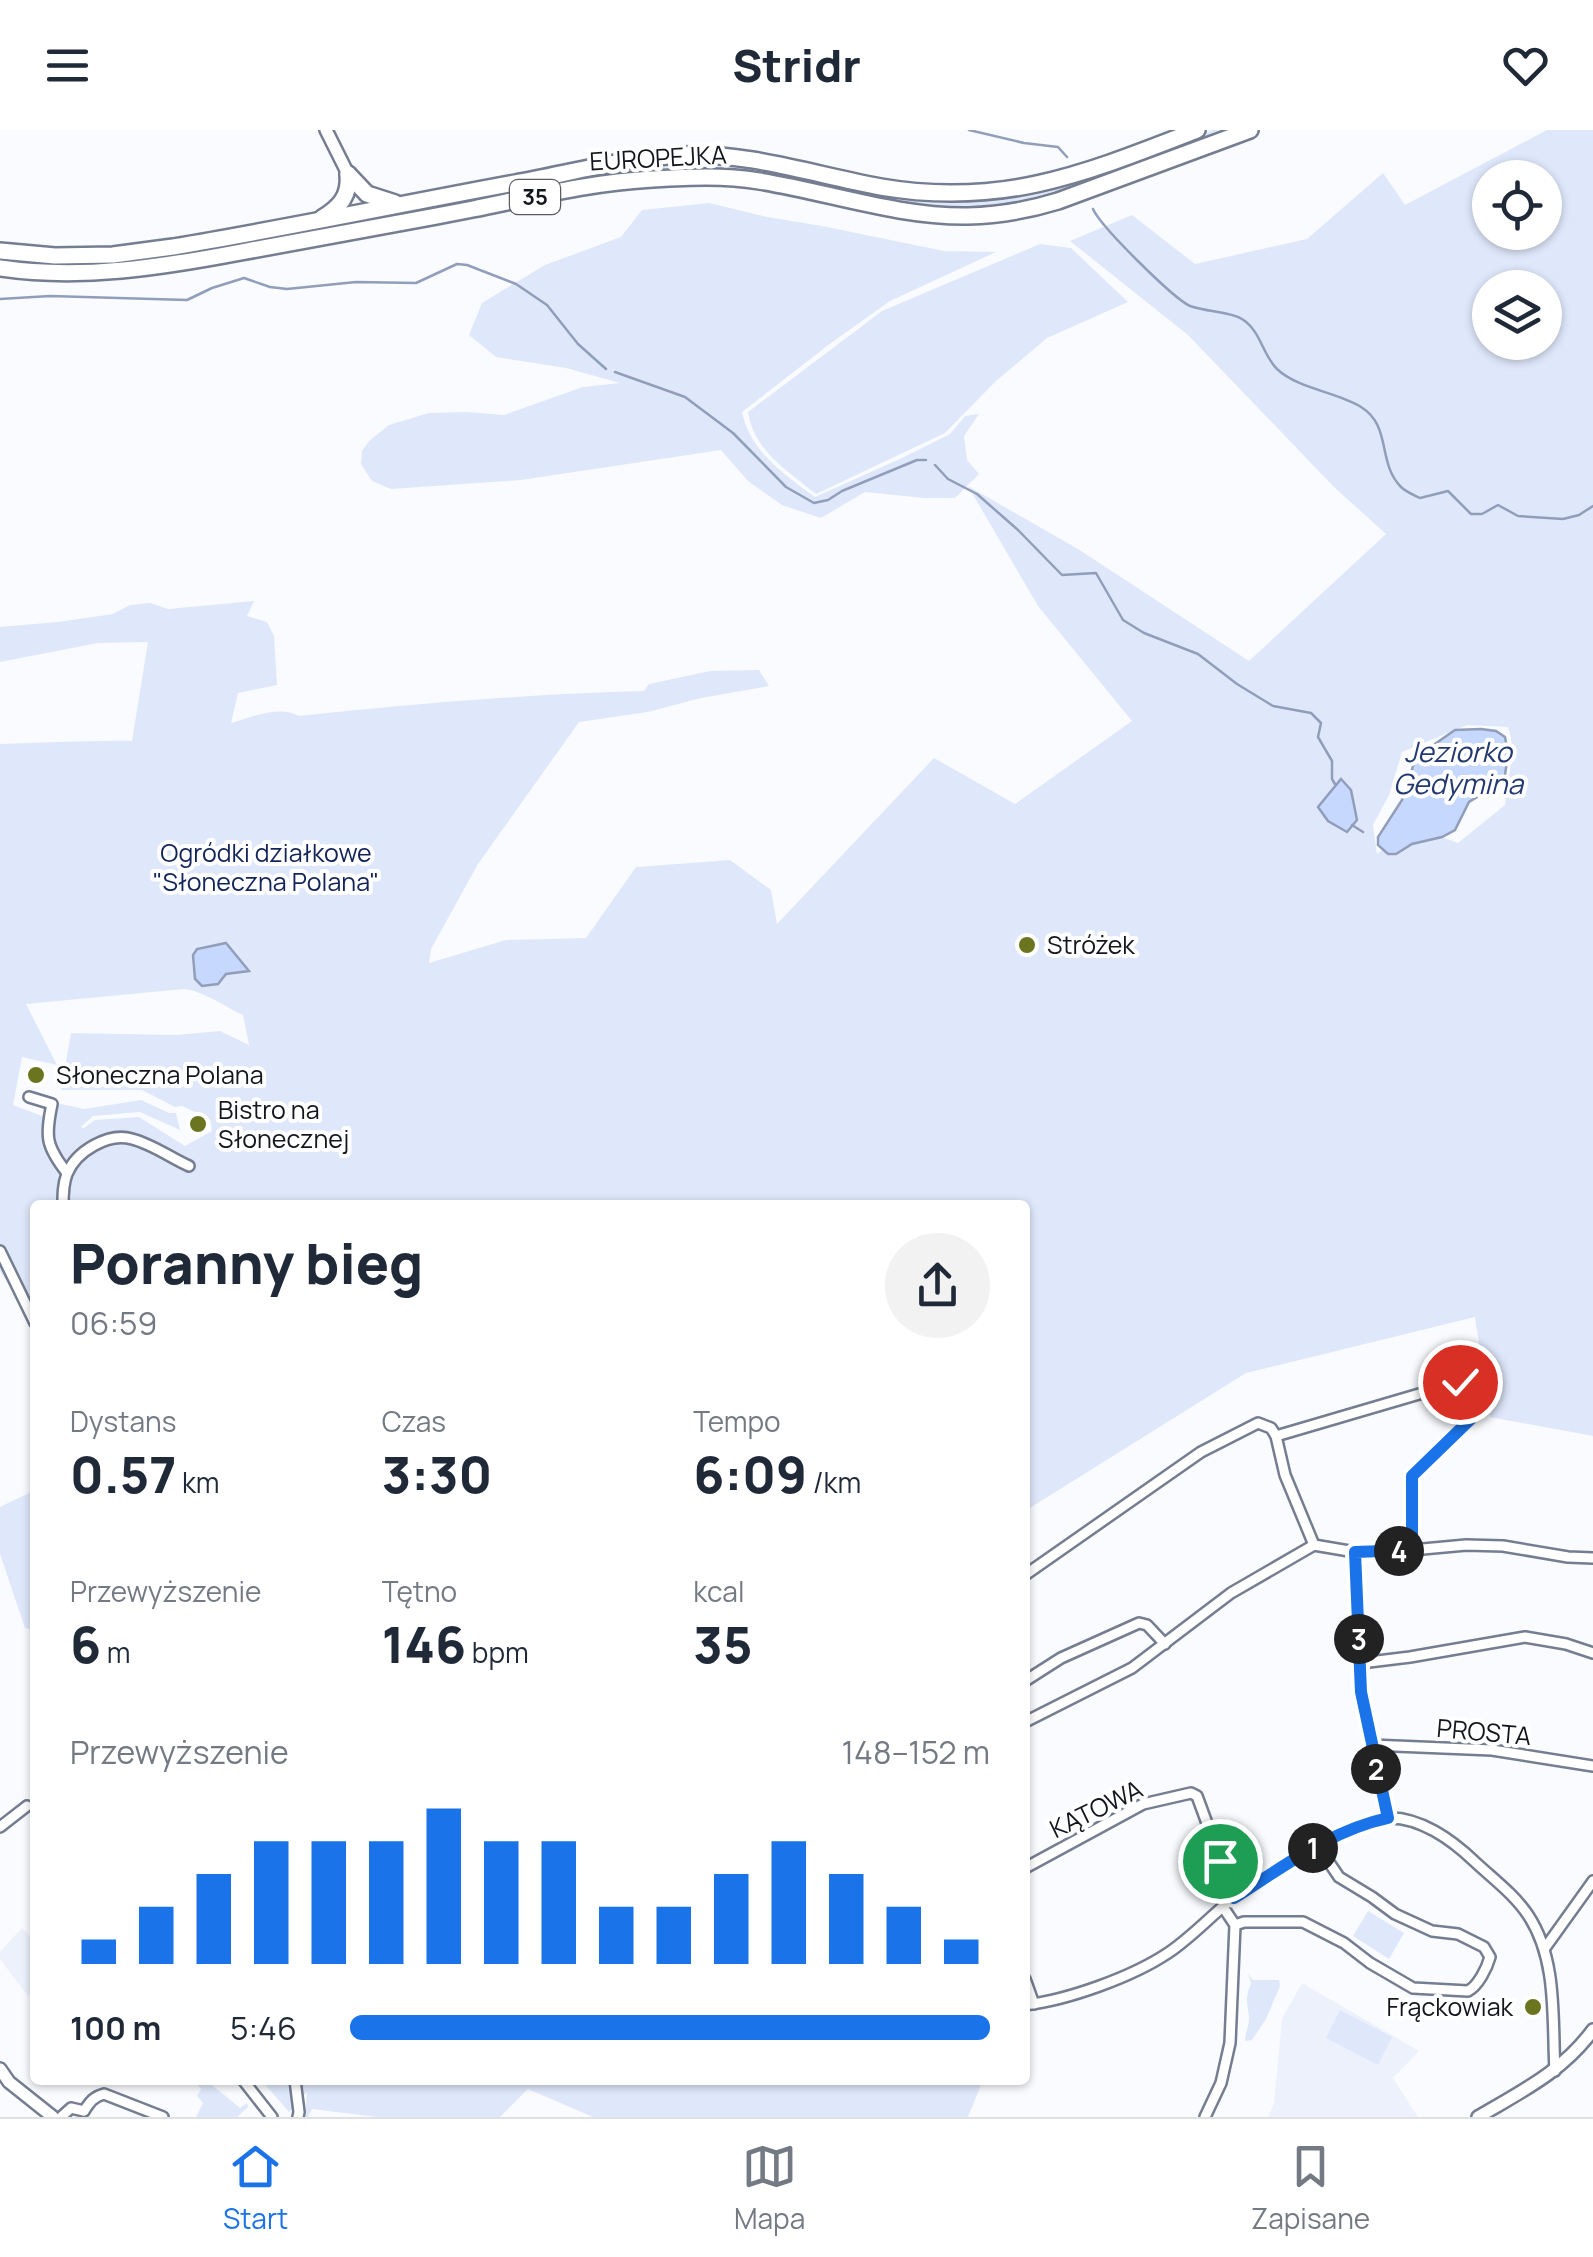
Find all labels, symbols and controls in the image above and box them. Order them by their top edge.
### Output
text: Stridr [732,34,861,96]
icon: menu [40,38,95,93]
icon: heart [1498,38,1553,93]
street label: EUROPEJKA [589,136,728,179]
map controls [1472,160,1562,360]
button: locate [1472,160,1562,250]
road number: 35 [510,180,560,214]
button: layers [1472,270,1562,360]
water label: Jeziorko Gedymina [1393,732,1524,802]
park label: Ogródki działkowe "Słoneczna Polana" [153,835,379,899]
place label: Stróżek [1047,927,1135,962]
marker: Stróżek [1016,934,1038,956]
place label: Słoneczna Polana [56,1057,264,1092]
marker: Słoneczna Polana [25,1064,47,1086]
place label: Bistro na Słonecznej [218,1092,349,1156]
marker: Bistro na Słonecznej [187,1113,209,1135]
text: Poranny bieg [70,1225,423,1301]
button: share [885,1233,990,1338]
text: 06:59 [70,1301,157,1345]
pin [1418,1340,1503,1425]
icon: check [1433,1355,1488,1410]
text: Dystans [70,1402,176,1440]
text: Czas [382,1402,446,1440]
text: Tempo [693,1402,781,1440]
text: 0.57 [70,1440,176,1508]
text: 3:30 [382,1440,492,1508]
text: 6:09 [693,1440,807,1508]
text: km [176,1463,220,1501]
text: /km [807,1463,861,1501]
pin: 4 [1374,1526,1424,1576]
text: 4 [1390,1532,1408,1570]
text: Przewyższenie [70,1572,261,1610]
text: Tętno [382,1572,457,1610]
text: kcal [693,1572,744,1610]
text: 6 [70,1610,101,1678]
text: 146 [382,1610,466,1678]
text: 35 [693,1610,752,1678]
pin: 3 [1334,1614,1384,1664]
text: 3 [1351,1620,1367,1658]
text: m [101,1633,130,1671]
text: bpm [466,1633,529,1671]
street label: PROSTA [1435,1710,1533,1753]
text: Przewyższenie [70,1730,289,1774]
text: 148–152 m [842,1730,990,1774]
pin: 2 [1351,1744,1401,1794]
text: 2 [1368,1750,1384,1788]
street label: KĄTOWA [1044,1771,1148,1846]
pin [1178,1819,1263,1904]
pin: 1 [1288,1823,1338,1873]
text: 1 [1307,1829,1319,1867]
icon: arrive [1193,1834,1248,1889]
place label: Frąckowiak [1386,1989,1514,2024]
marker: Frąckowiak [1522,1996,1544,2018]
text: 100 m [70,2006,161,2050]
text: 5:46 [230,2006,297,2050]
tab: Start [223,2139,288,2237]
tab: Mapa [734,2139,805,2237]
tab: Zapisane [1251,2139,1370,2237]

